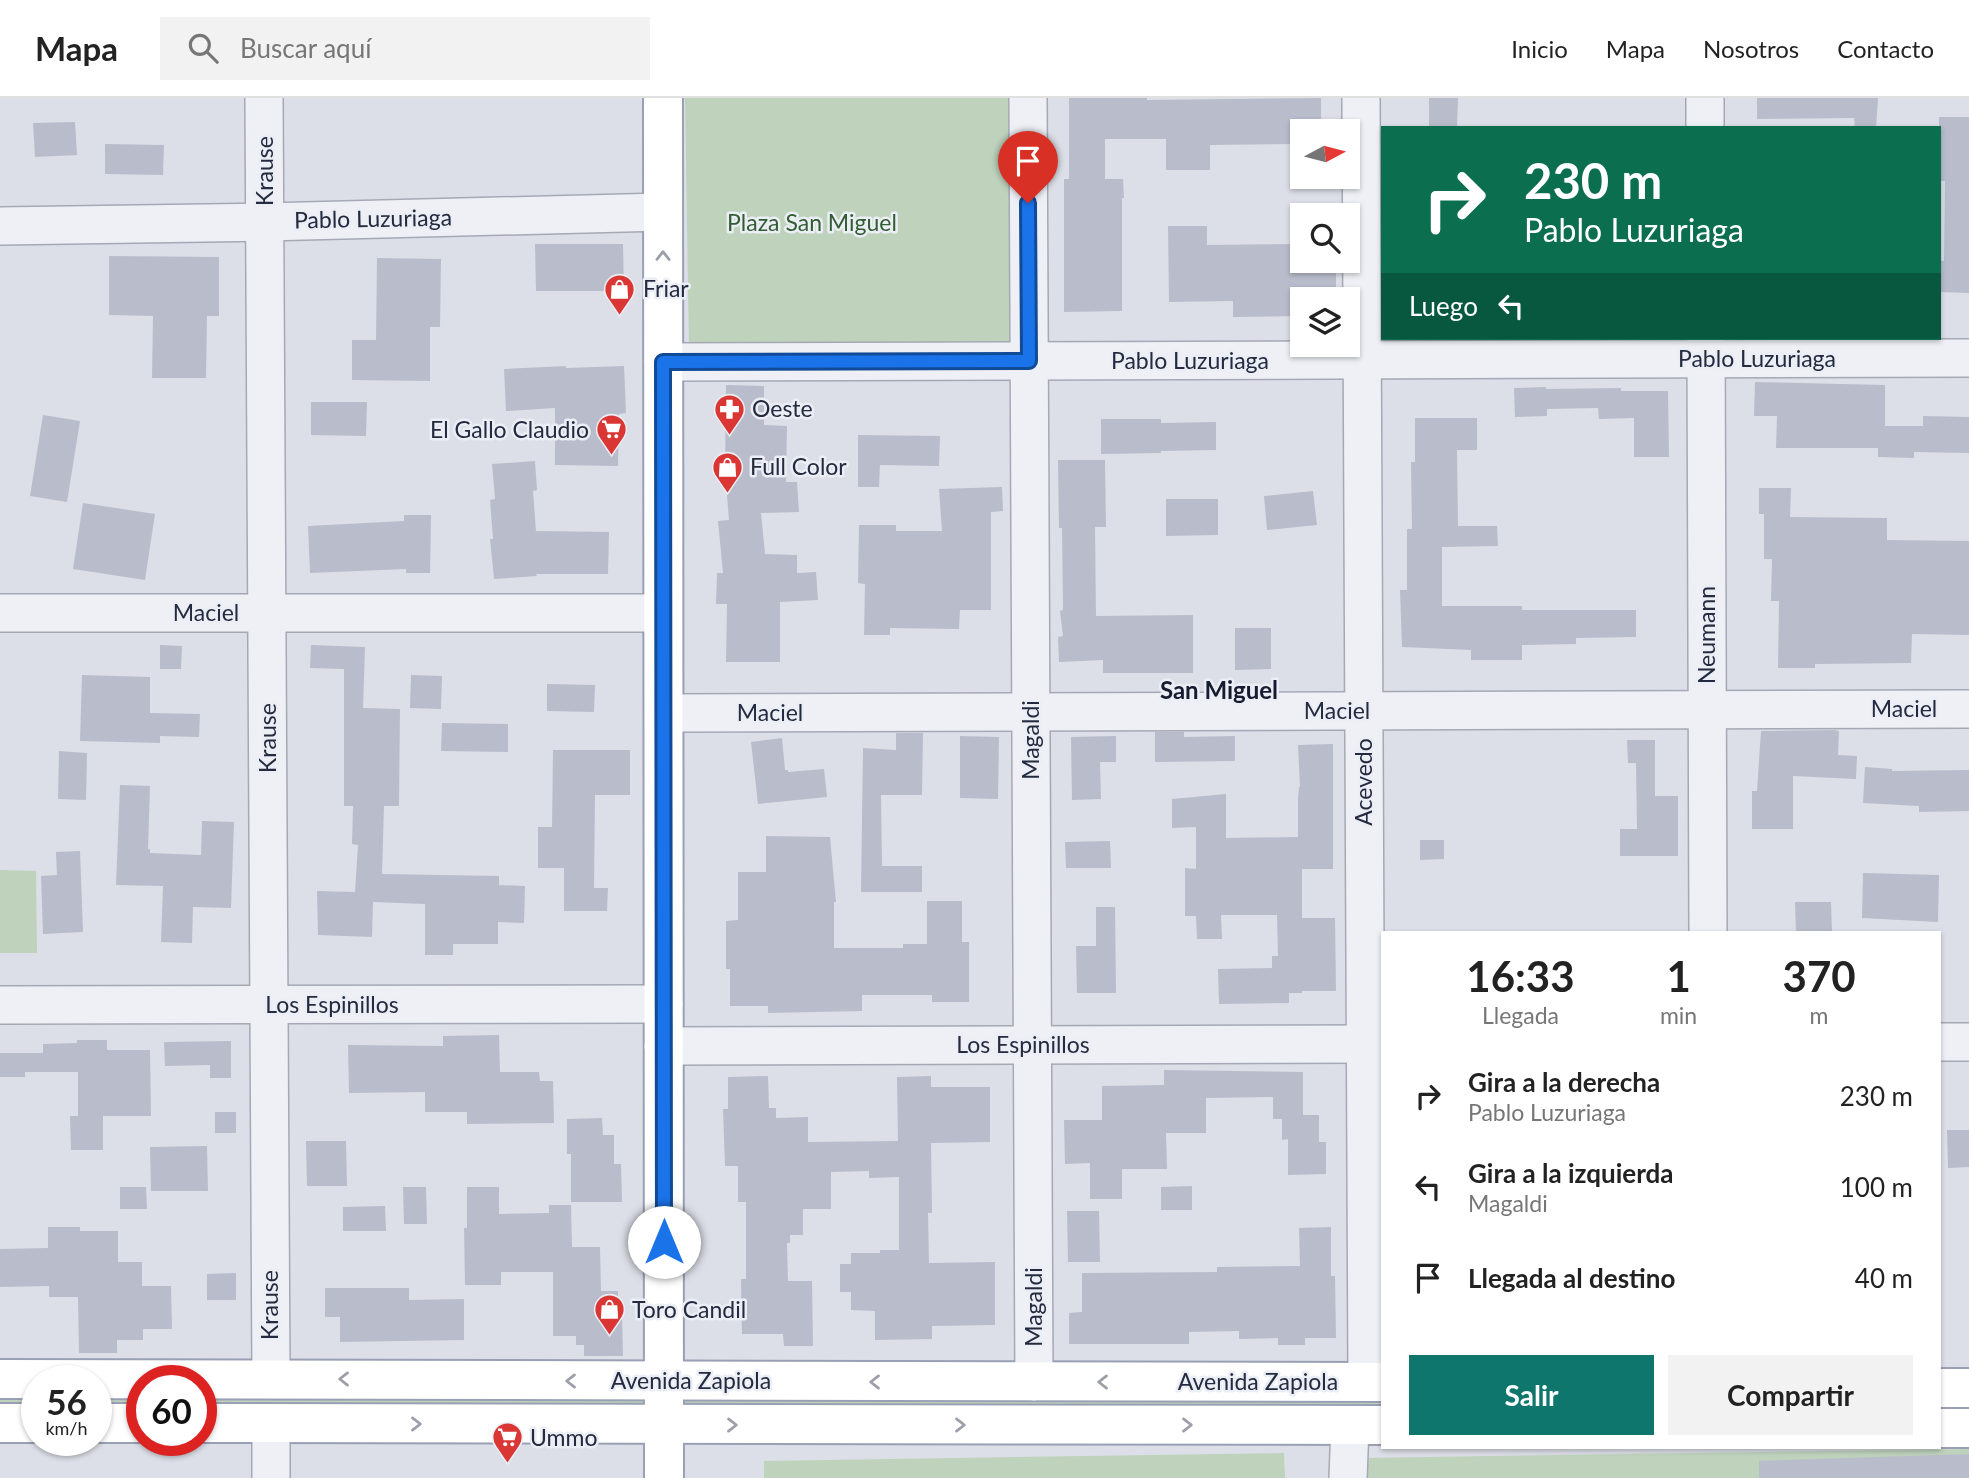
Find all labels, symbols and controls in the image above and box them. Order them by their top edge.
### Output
search box [160,17,650,80]
text: Mapa [35,28,118,68]
icon: search [184,29,222,67]
text: Buscar aquí [240,32,371,64]
text: Inicio [1511,34,1568,63]
text: Mapa [1606,34,1665,63]
text: Nosotros [1703,34,1799,63]
text: Contacto [1837,34,1934,63]
north arrow [1290,119,1360,189]
map controls [1290,119,1360,357]
pin [998,131,1058,203]
street label: Krause [250,136,278,206]
icon: arrive [1009,142,1047,180]
text: 230 m [1524,151,1662,209]
icon: right [1409,154,1500,245]
street label: Pablo Luzuriaga [294,203,452,233]
button: search [1290,203,1360,273]
park label: Plaza San Miguel [727,208,897,236]
text: Pablo Luzuriaga [1524,210,1744,249]
one-way arrow [655,250,671,261]
shop icon: Friar [603,272,637,316]
place label: Friar [643,274,689,302]
button: layers [1290,287,1360,357]
icon: left [1492,287,1530,325]
text: Luego [1409,290,1478,322]
street label: Pablo Luzuriaga [1678,344,1836,372]
street label: Pablo Luzuriaga [1111,346,1269,374]
pharmacy icon: Oeste [712,392,746,436]
place label: Oeste [752,394,813,422]
supermarket icon: El Gallo Claudio [595,413,629,457]
place label: El Gallo Claudio [430,415,589,443]
shop icon: Full Color [710,450,744,494]
place label: Full Color [750,452,847,480]
street label: Neumann [1692,586,1720,684]
street label: Maciel [173,598,239,626]
district label: San Miguel [1160,675,1278,704]
street label: Maciel [1871,694,1937,722]
street label: Maciel [1304,696,1370,724]
street label: Maciel [737,698,803,726]
street label: Magaldi [1016,700,1044,780]
street label: Krause [253,703,281,773]
street label: Acevedo [1349,738,1377,826]
text: 16:33 [1466,951,1575,1001]
text: 1 [1666,951,1691,1001]
text: 370 [1783,951,1856,1001]
street label: Los Espinillos [265,990,399,1018]
text: Llegada [1482,1001,1559,1029]
text: min [1660,1001,1697,1029]
text: m [1810,1001,1829,1029]
street label: Los Espinillos [956,1030,1090,1058]
text: Gira a la derecha [1468,1066,1660,1098]
icon: right [1409,1077,1447,1115]
text: 230 m [1840,1080,1913,1112]
text: Pablo Luzuriaga [1468,1098,1626,1126]
text: Gira a la izquierda [1468,1157,1674,1189]
icon: left [1409,1168,1447,1206]
text: 100 m [1840,1171,1913,1203]
text: Magaldi [1468,1189,1548,1217]
position arrow [627,1205,701,1279]
icon: arrive [1409,1259,1447,1297]
text: Llegada al destino [1468,1262,1675,1294]
text: 40 m [1855,1262,1913,1294]
street label: Magaldi [1019,1267,1047,1347]
street label: Krause [255,1270,283,1340]
shop icon: Toro Candil [592,1293,626,1337]
place label: Toro Candil [632,1295,746,1323]
button: Salir [1409,1355,1654,1435]
button: Compartir [1668,1355,1913,1435]
speed limit sign: 60 [126,1365,217,1456]
street label: Avenida Zapiola [611,1366,771,1394]
street label: Avenida Zapiola [1178,1367,1338,1395]
one-way arrow [338,1371,348,1387]
one-way arrow [565,1373,576,1389]
one-way arrow [869,1374,880,1390]
one-way arrow [1097,1374,1107,1390]
text: 56 [46,1380,87,1422]
one-way arrow [412,1416,422,1432]
text: km/h [45,1417,88,1439]
one-way arrow [727,1417,738,1433]
one-way arrow [955,1417,965,1433]
one-way arrow [1182,1418,1193,1433]
supermarket icon: Ummo [490,1421,524,1465]
place label: Ummo [530,1423,597,1451]

